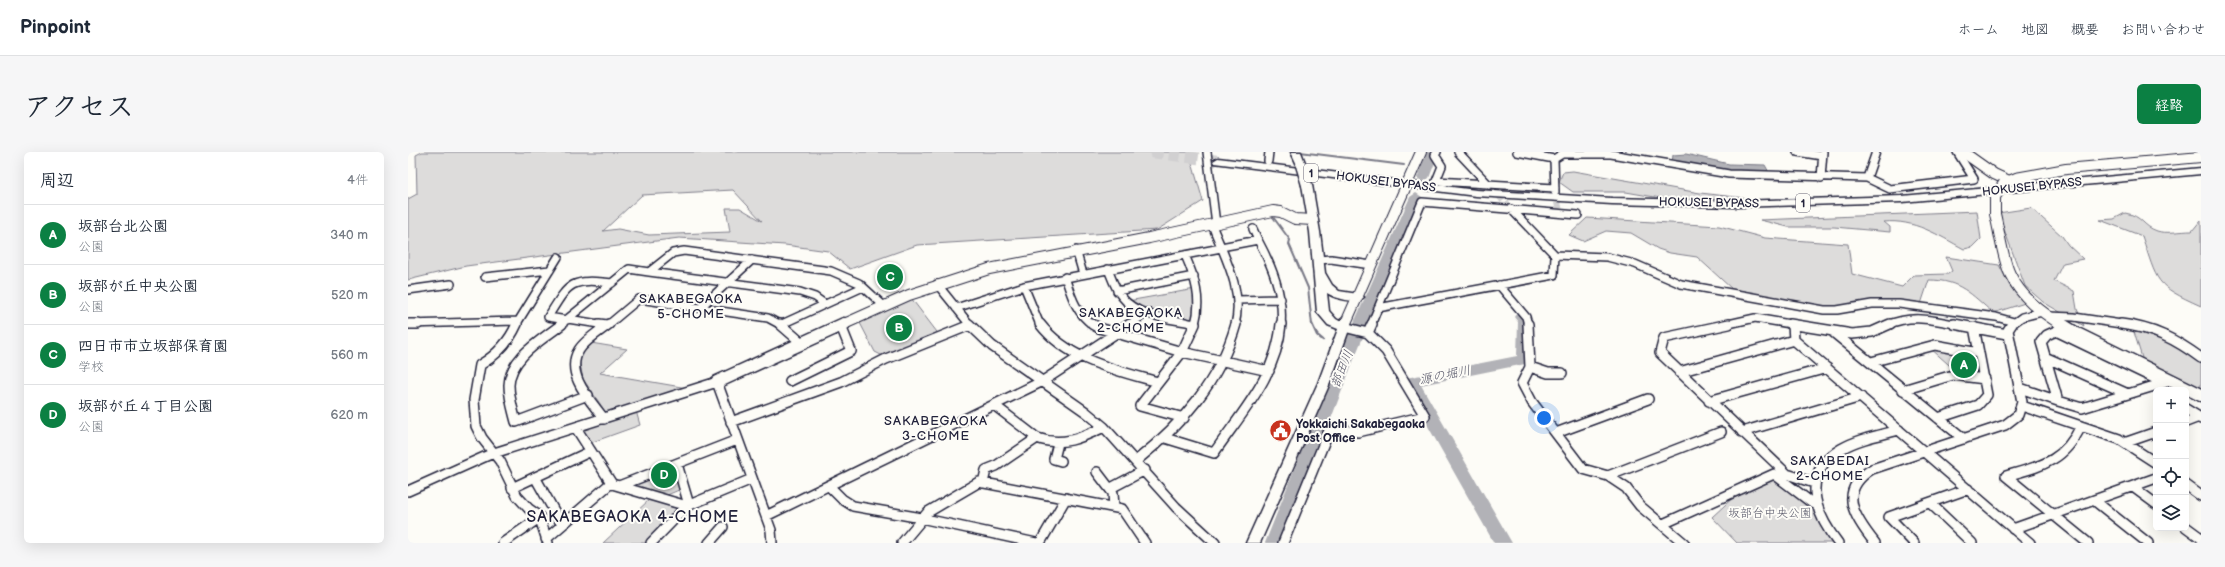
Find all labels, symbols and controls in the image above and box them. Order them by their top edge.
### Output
text: Pinpoint [20,16,91,39]
text: ホーム [1958,21,1999,38]
text: 地図 [2021,21,2049,38]
text: 概要 [2071,21,2099,38]
text: お問い合わせ [2121,21,2205,38]
button: 経路 [2137,84,2201,124]
text: アクセス [24,91,134,124]
road number: 1 [1304,164,1318,182]
street label: HOKUSEI BYPASS [1335,168,1437,196]
text: 周辺 [40,171,74,191]
text: 4件 [347,172,368,188]
street label: HOKUSEI BYPASS [1981,174,2083,200]
road number: 1 [1796,194,1810,212]
street label: HOKUSEI BYPASS [1659,195,1759,211]
text: 坂部台北公園 [78,217,168,236]
text: A [49,227,57,243]
text: 340 m [330,227,368,243]
text: 公園 [78,239,104,255]
pin: C [877,262,903,292]
text: 坂部が丘中央公園 [78,277,198,296]
text: B [48,287,58,303]
text: 520 m [331,287,368,303]
district label: SAKABEGAOKA 5-CHOME [639,291,743,322]
text: 公園 [78,299,104,315]
district label: SAKABEGAOKA 2-CHOME [1079,305,1183,336]
pin: B [886,313,912,343]
text: 四日市市立坂部保育園 [78,337,228,356]
text: C [48,347,58,363]
text: 560 m [331,347,368,363]
water label: 部田川 [1327,348,1357,390]
pin: A [1951,350,1977,380]
text: 学校 [78,359,104,375]
water label: 源の堀川 [1418,362,1472,388]
map controls [2153,387,2189,531]
button: + [2153,387,2189,423]
text: 坂部が丘４丁目公園 [78,397,213,416]
text: D [48,407,58,423]
text: 620 m [330,407,368,423]
your location [1534,408,1554,428]
district label: SAKABEGAOKA 3-CHOME [884,413,988,444]
place label: Yokkaichi Sakabegaoka Post Office [1296,417,1425,446]
public building icon: Yokkaichi Sakabegaoka Post Office [1267,418,1293,444]
text: 公園 [78,419,104,435]
button: − [2153,423,2189,459]
district label: SAKABEDAI 2-CHOME [1790,453,1870,484]
button: locate [2153,459,2189,495]
pin: D [651,460,677,490]
button: layers [2153,495,2189,531]
park label: 坂部台中央公園 [1728,506,1812,521]
district label: SAKABEGAOKA 4-CHOME [527,508,739,527]

